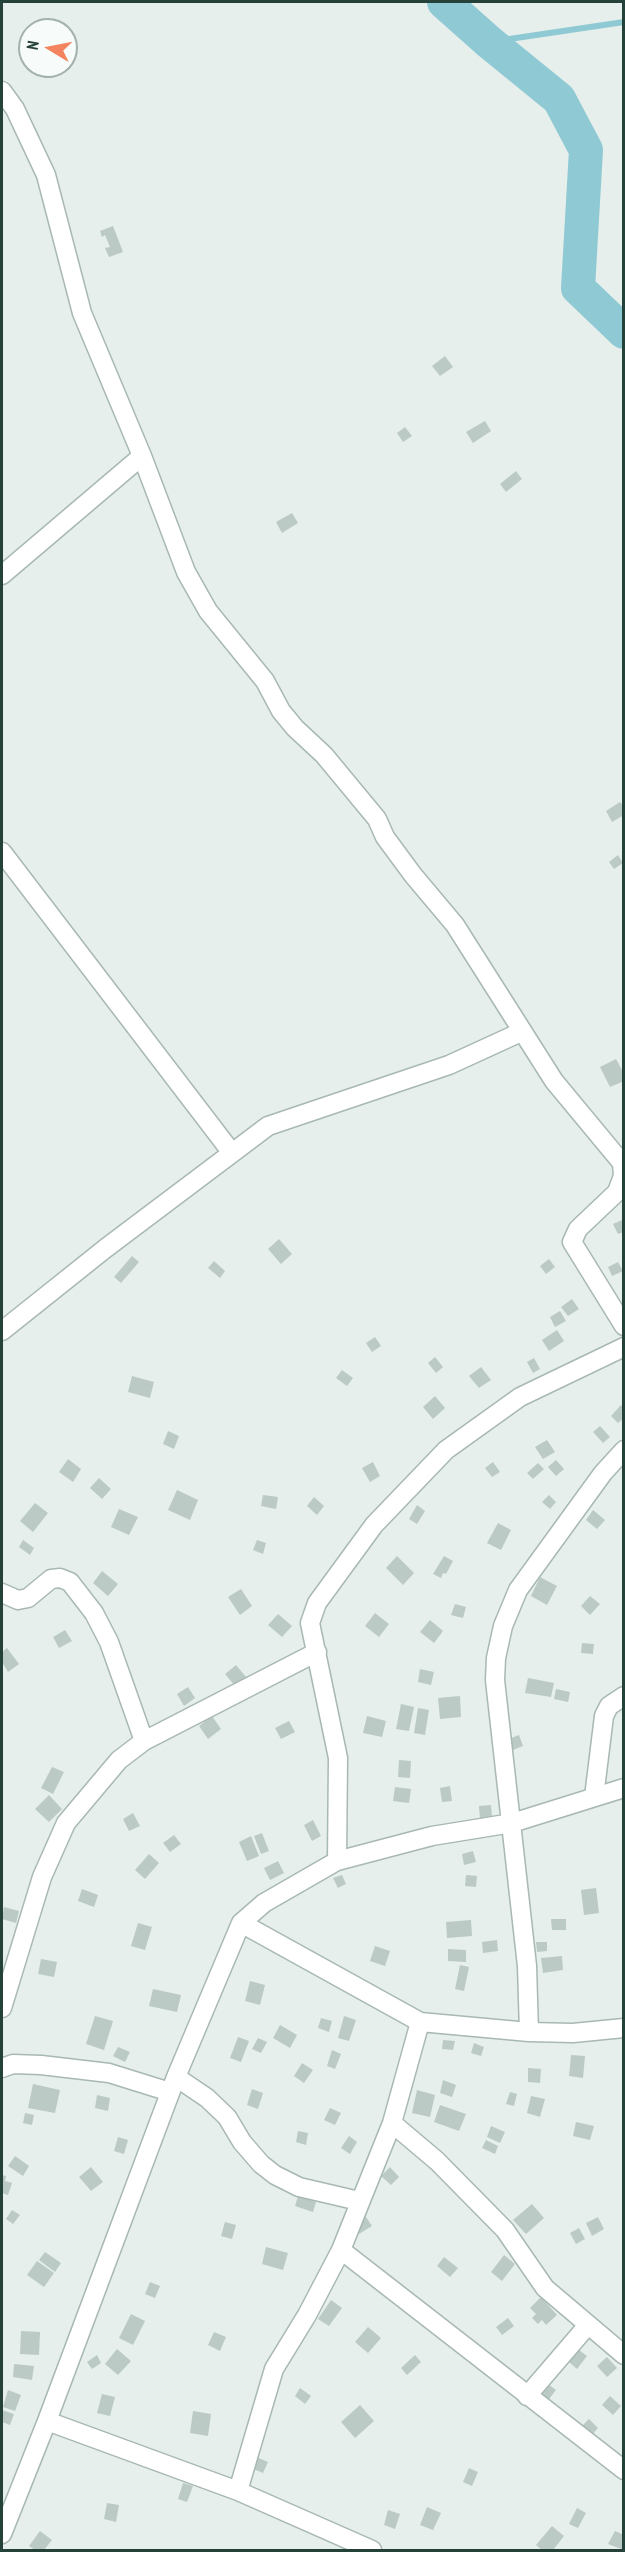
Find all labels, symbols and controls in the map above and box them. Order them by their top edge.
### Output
north arrow [18,18,78,78]
text: N [22,39,43,51]

